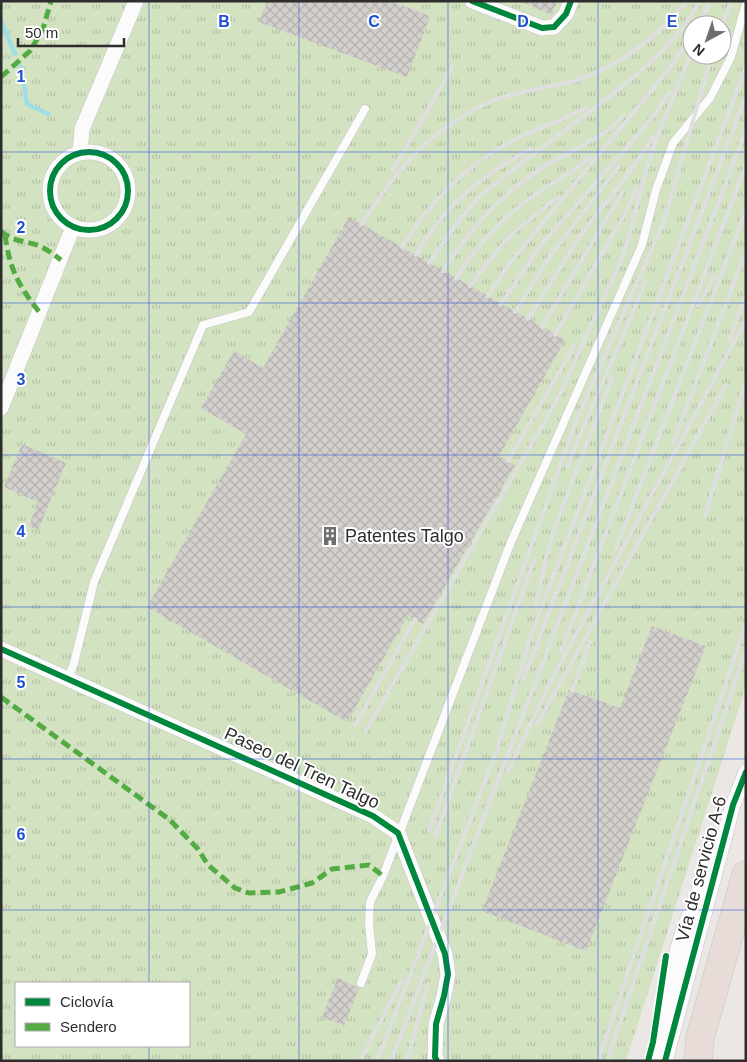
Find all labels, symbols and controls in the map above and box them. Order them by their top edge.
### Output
text: B [218,13,230,30]
text: C [368,13,380,30]
text: D [517,13,529,30]
text: E [667,13,678,30]
scale bar [18,15,124,47]
north arrow [682,15,732,65]
text: 50 m [25,24,58,41]
text: N [690,41,708,59]
text: 1 [17,68,26,85]
text: 2 [17,219,26,236]
text: 3 [17,371,26,388]
text: 4 [17,523,26,540]
building icon: Patentes Talgo [319,525,341,547]
place label: Patentes Talgo [345,526,464,546]
text: 5 [17,674,26,691]
street label: Paseo del Tren Talgo [221,723,383,813]
street label: Vía de servicio A-6 [672,794,730,944]
text: 6 [17,826,26,843]
legend [15,982,190,1047]
text: Ciclovía [60,993,114,1010]
text: Sendero [60,1018,117,1035]

